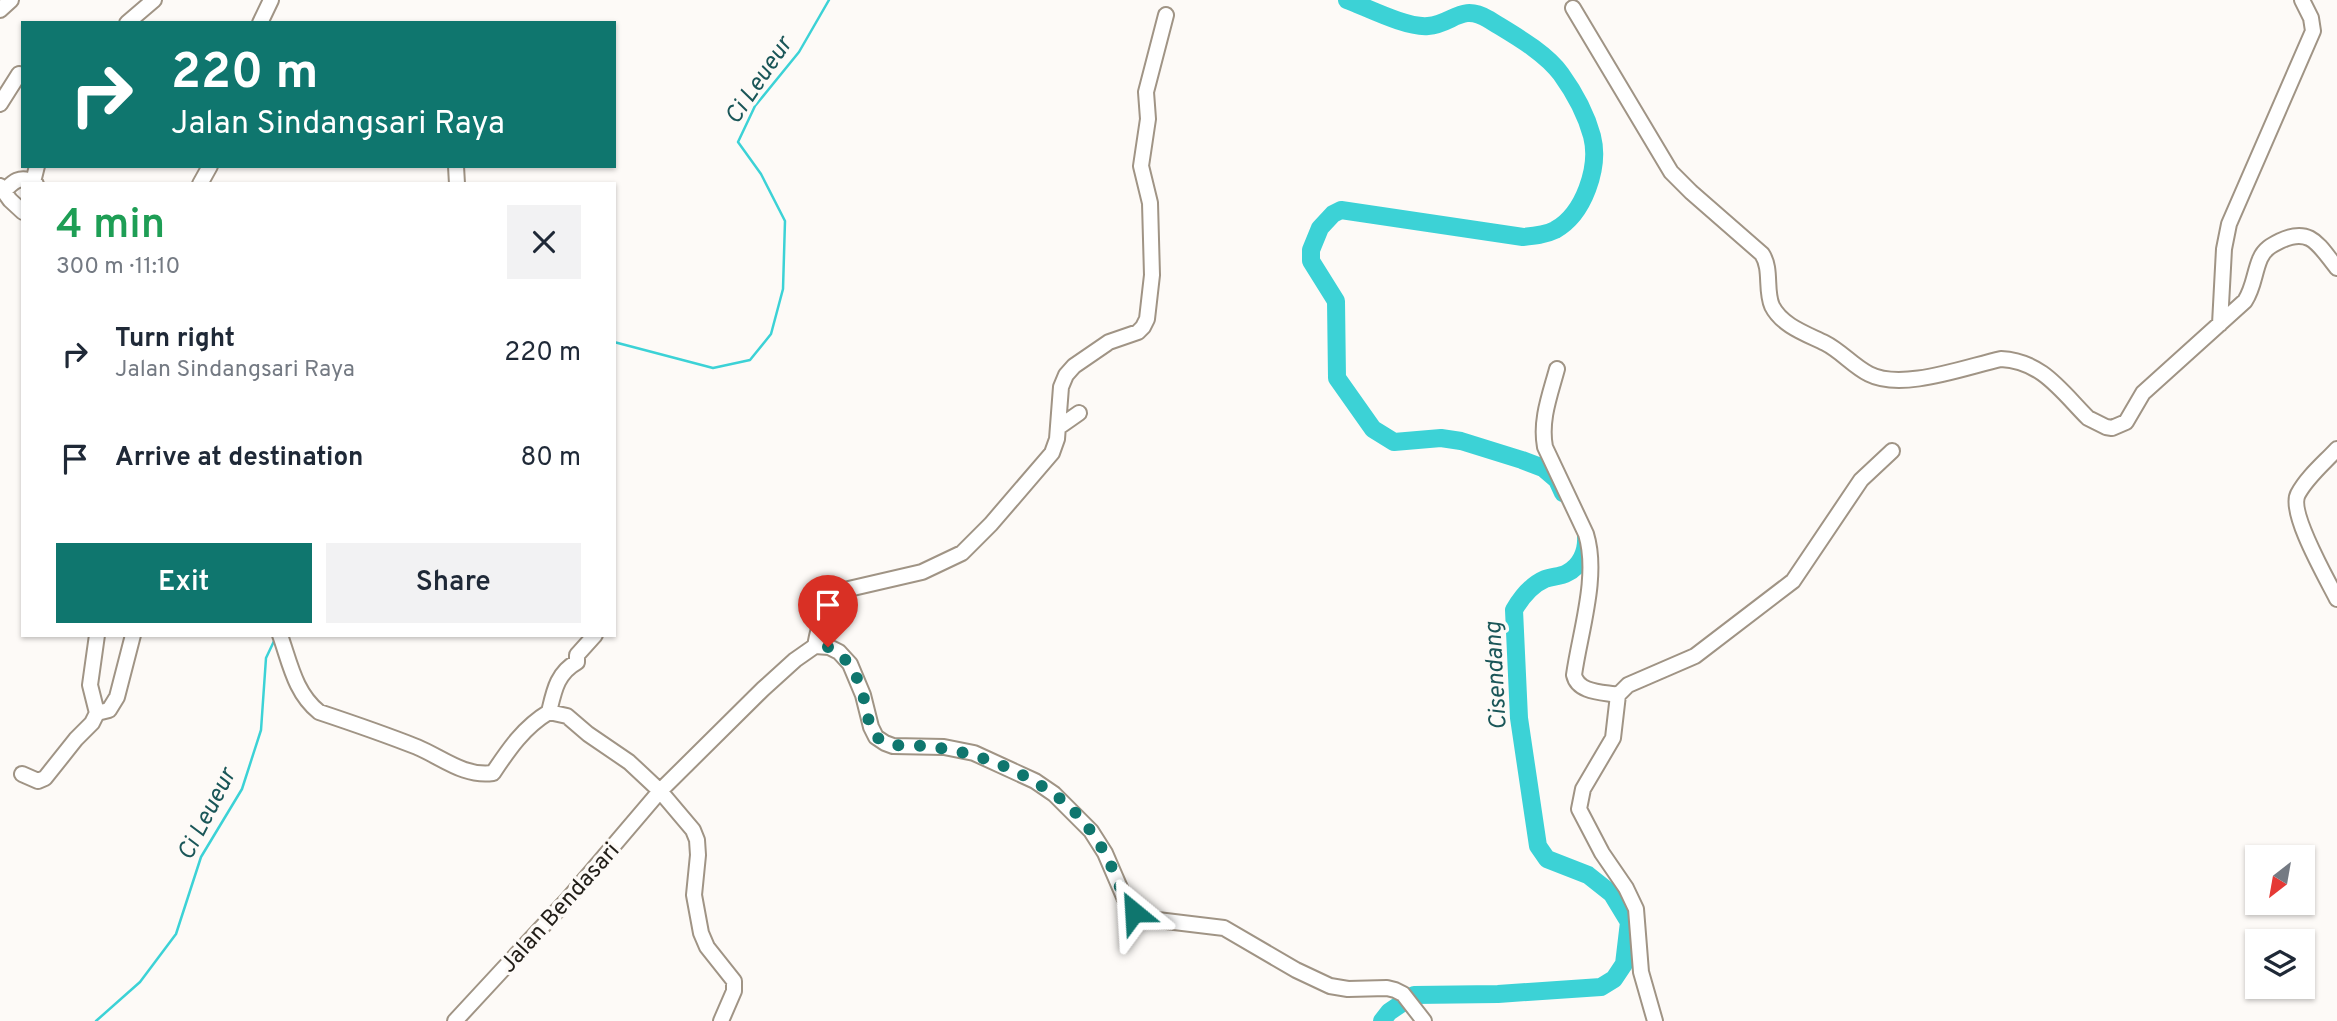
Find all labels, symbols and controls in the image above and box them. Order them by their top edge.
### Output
water label: Ci Leueur [719,30,801,131]
text: 220 m [171,44,318,106]
icon: right [56,49,147,140]
text: Jalan Sindangsari Raya [171,105,505,145]
text: 4 min [56,200,165,253]
button: close [507,205,581,279]
text: 300 m · 11:10 [56,253,180,282]
text: Turn right [115,323,235,356]
icon: right [56,335,94,373]
text: 220 m [504,337,581,370]
text: Jalan Sindangsari Raya [115,356,355,385]
icon: arrive [56,440,94,478]
text: Arrive at destination [115,442,363,475]
text: 80 m [521,442,581,475]
button: Exit [56,543,312,623]
button: Share [326,543,581,623]
pin [798,575,858,647]
icon: arrive [809,586,847,624]
water label: Cisendang [1479,620,1515,731]
water label: Ci Leueur [172,762,245,866]
street label: Jalan Bendasari [495,838,627,980]
north arrow [2245,845,2315,915]
map controls [2245,845,2315,999]
position arrow [1097,875,1171,949]
button: layers [2245,929,2315,999]

